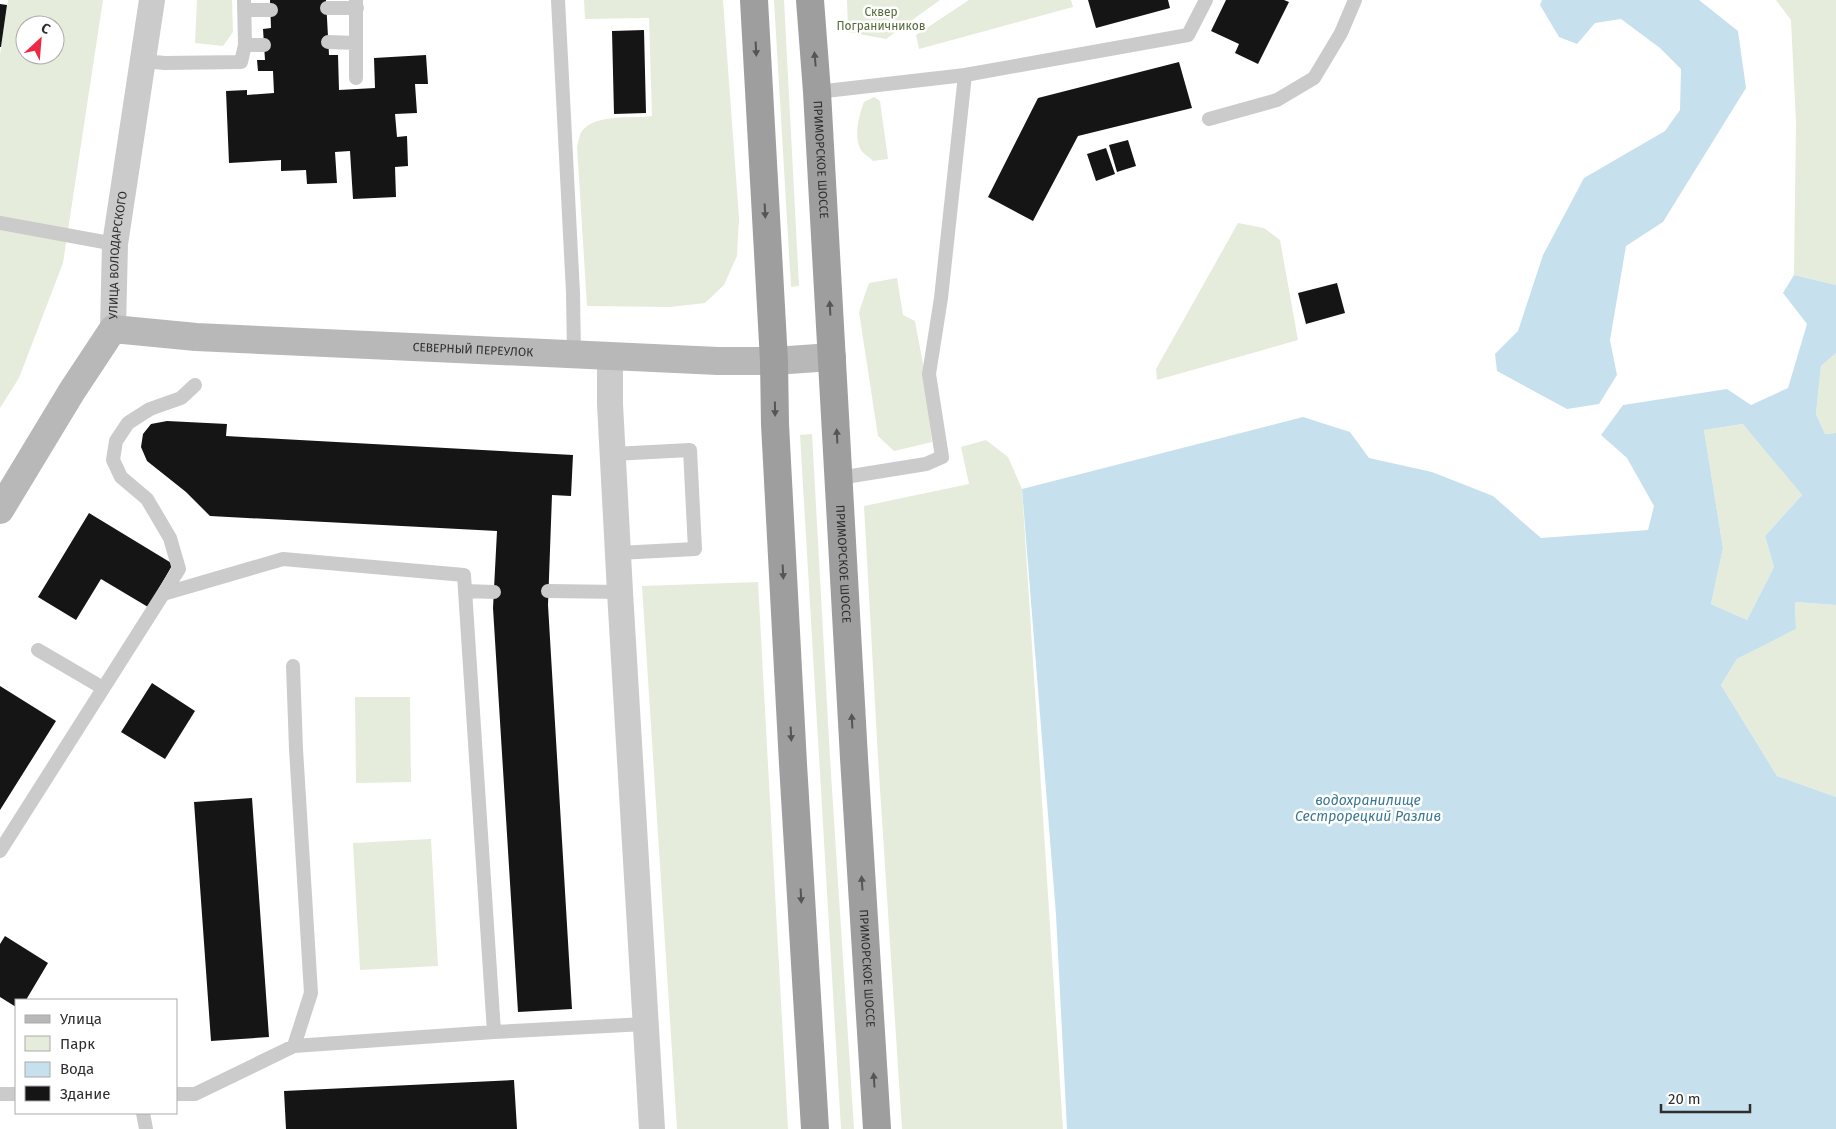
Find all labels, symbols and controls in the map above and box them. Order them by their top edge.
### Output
park label: Сквер Пограничников [837,5,926,33]
north arrow [15,15,65,65]
text: С [38,19,53,38]
one-way arrow [753,41,761,57]
one-way arrow [810,50,818,66]
street label: ПРИМОРСКОЕ ШОССЕ [810,100,831,219]
street label: УЛИЦА ВОЛОДАРСКОГО [106,190,130,320]
one-way arrow [762,203,770,219]
one-way arrow [825,300,833,316]
street label: СЕВЕРНЫЙ ПЕРЕУЛОК [412,340,534,359]
one-way arrow [771,402,779,418]
one-way arrow [833,428,841,444]
street label: ПРИМОРСКОЕ ШОССЕ [833,504,853,624]
one-way arrow [779,564,787,580]
one-way arrow [847,713,855,729]
one-way arrow [788,726,796,742]
water label: водохранилище Сестрорецкий Разлив [1295,792,1441,825]
one-way arrow [857,875,865,891]
one-way arrow [797,888,805,904]
street label: ПРИМОРСКОЕ ШОССЕ [856,909,878,1028]
legend [15,999,178,1114]
text: Улица [60,1010,102,1028]
text: Парк [60,1035,95,1053]
text: Вода [60,1060,94,1078]
one-way arrow [870,1072,878,1088]
scale bar [1661,1082,1750,1114]
text: Здание [60,1085,110,1103]
text: 20 m [1668,1090,1701,1108]

